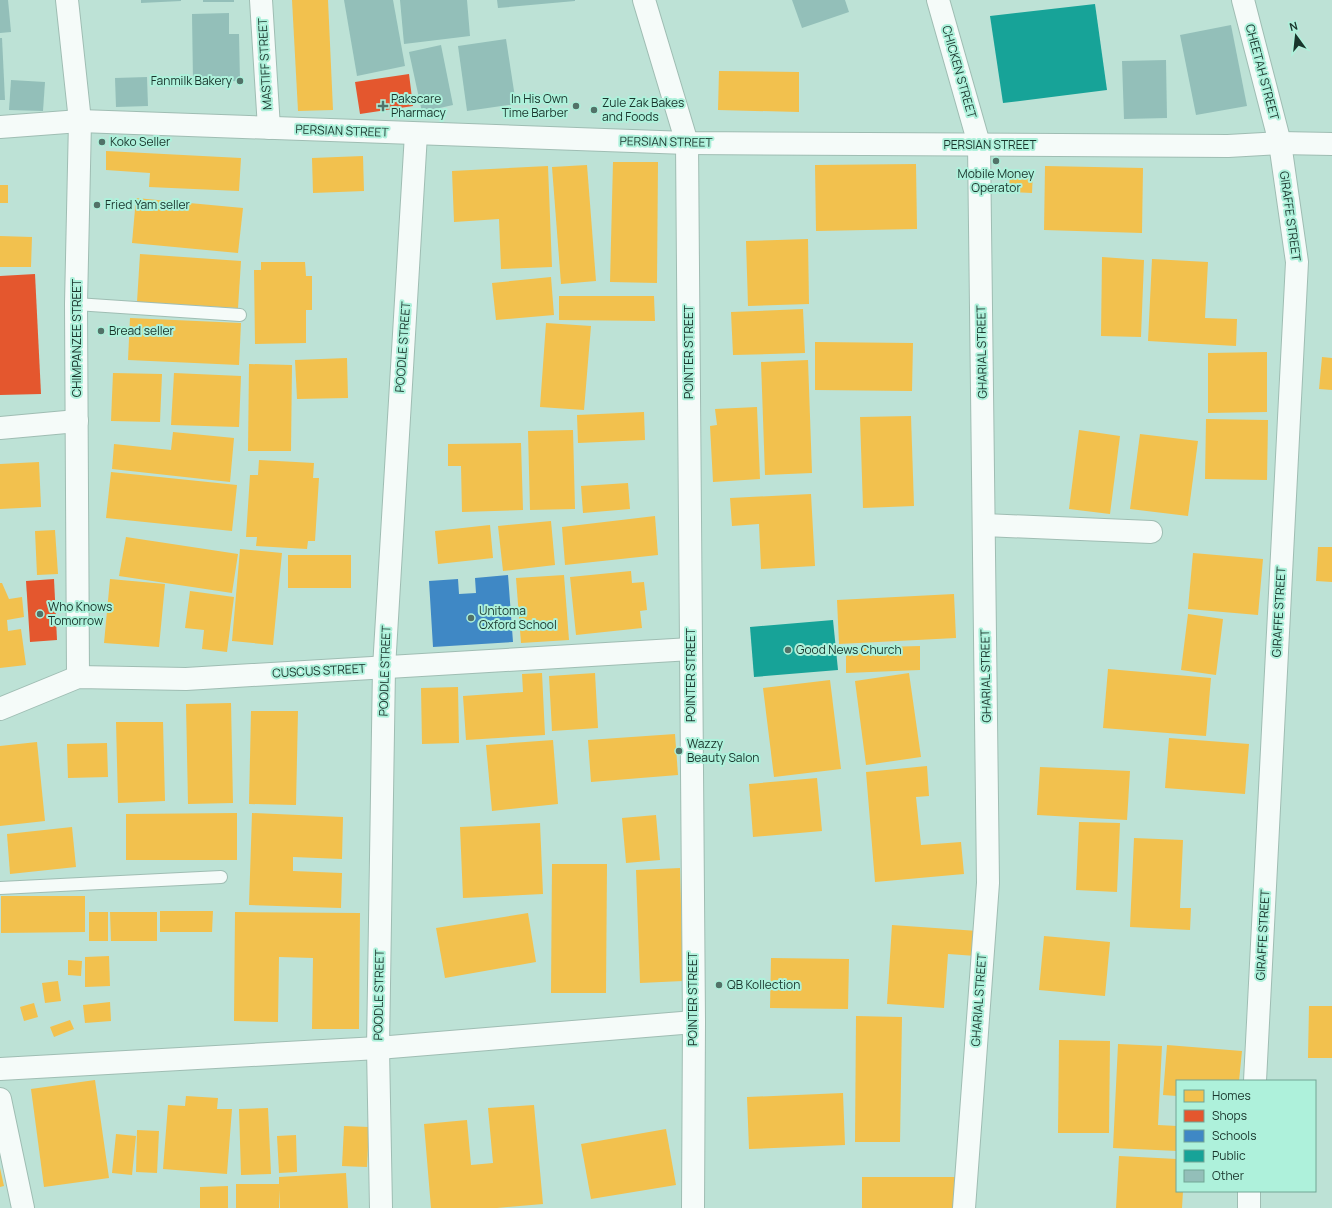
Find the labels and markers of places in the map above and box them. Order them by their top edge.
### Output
place label: Fanmilk Bakery [151,72,233,89]
marker: Fanmilk Bakery [235,76,245,86]
place label: Pakscare Pharmacy [391,90,447,121]
place label: In His Own Time Barber [502,90,569,121]
place label: Zule Zak Bakes and Foods [602,94,684,125]
marker: Pakscare Pharmacy [378,101,388,111]
marker: In His Own Time Barber [571,101,581,111]
marker: Zule Zak Bakes and Foods [589,105,599,115]
place label: Koko Seller [110,133,171,150]
marker: Koko Seller [97,137,107,147]
marker: Mobile Money Operator [991,156,1001,166]
place label: Mobile Money Operator [958,165,1035,196]
place label: Fried Yam seller [105,196,191,213]
marker: Fried Yam seller [92,200,102,210]
place label: Bread seller [109,322,175,339]
marker: Bread seller [96,326,106,336]
place label: Who Knows Tomorrow [48,598,112,629]
place label: Unitoma Oxford School [479,602,557,633]
marker: Who Knows Tomorrow [35,609,45,619]
marker: Unitoma Oxford School [466,613,476,623]
place label: Good News Church [796,641,902,658]
marker: Good News Church [783,645,793,655]
place label: Wazzy Beauty Salon [687,735,760,766]
marker: Wazzy Beauty Salon [674,746,684,756]
place label: QB Kollection [727,976,800,993]
marker: QB Kollection [714,980,724,990]

